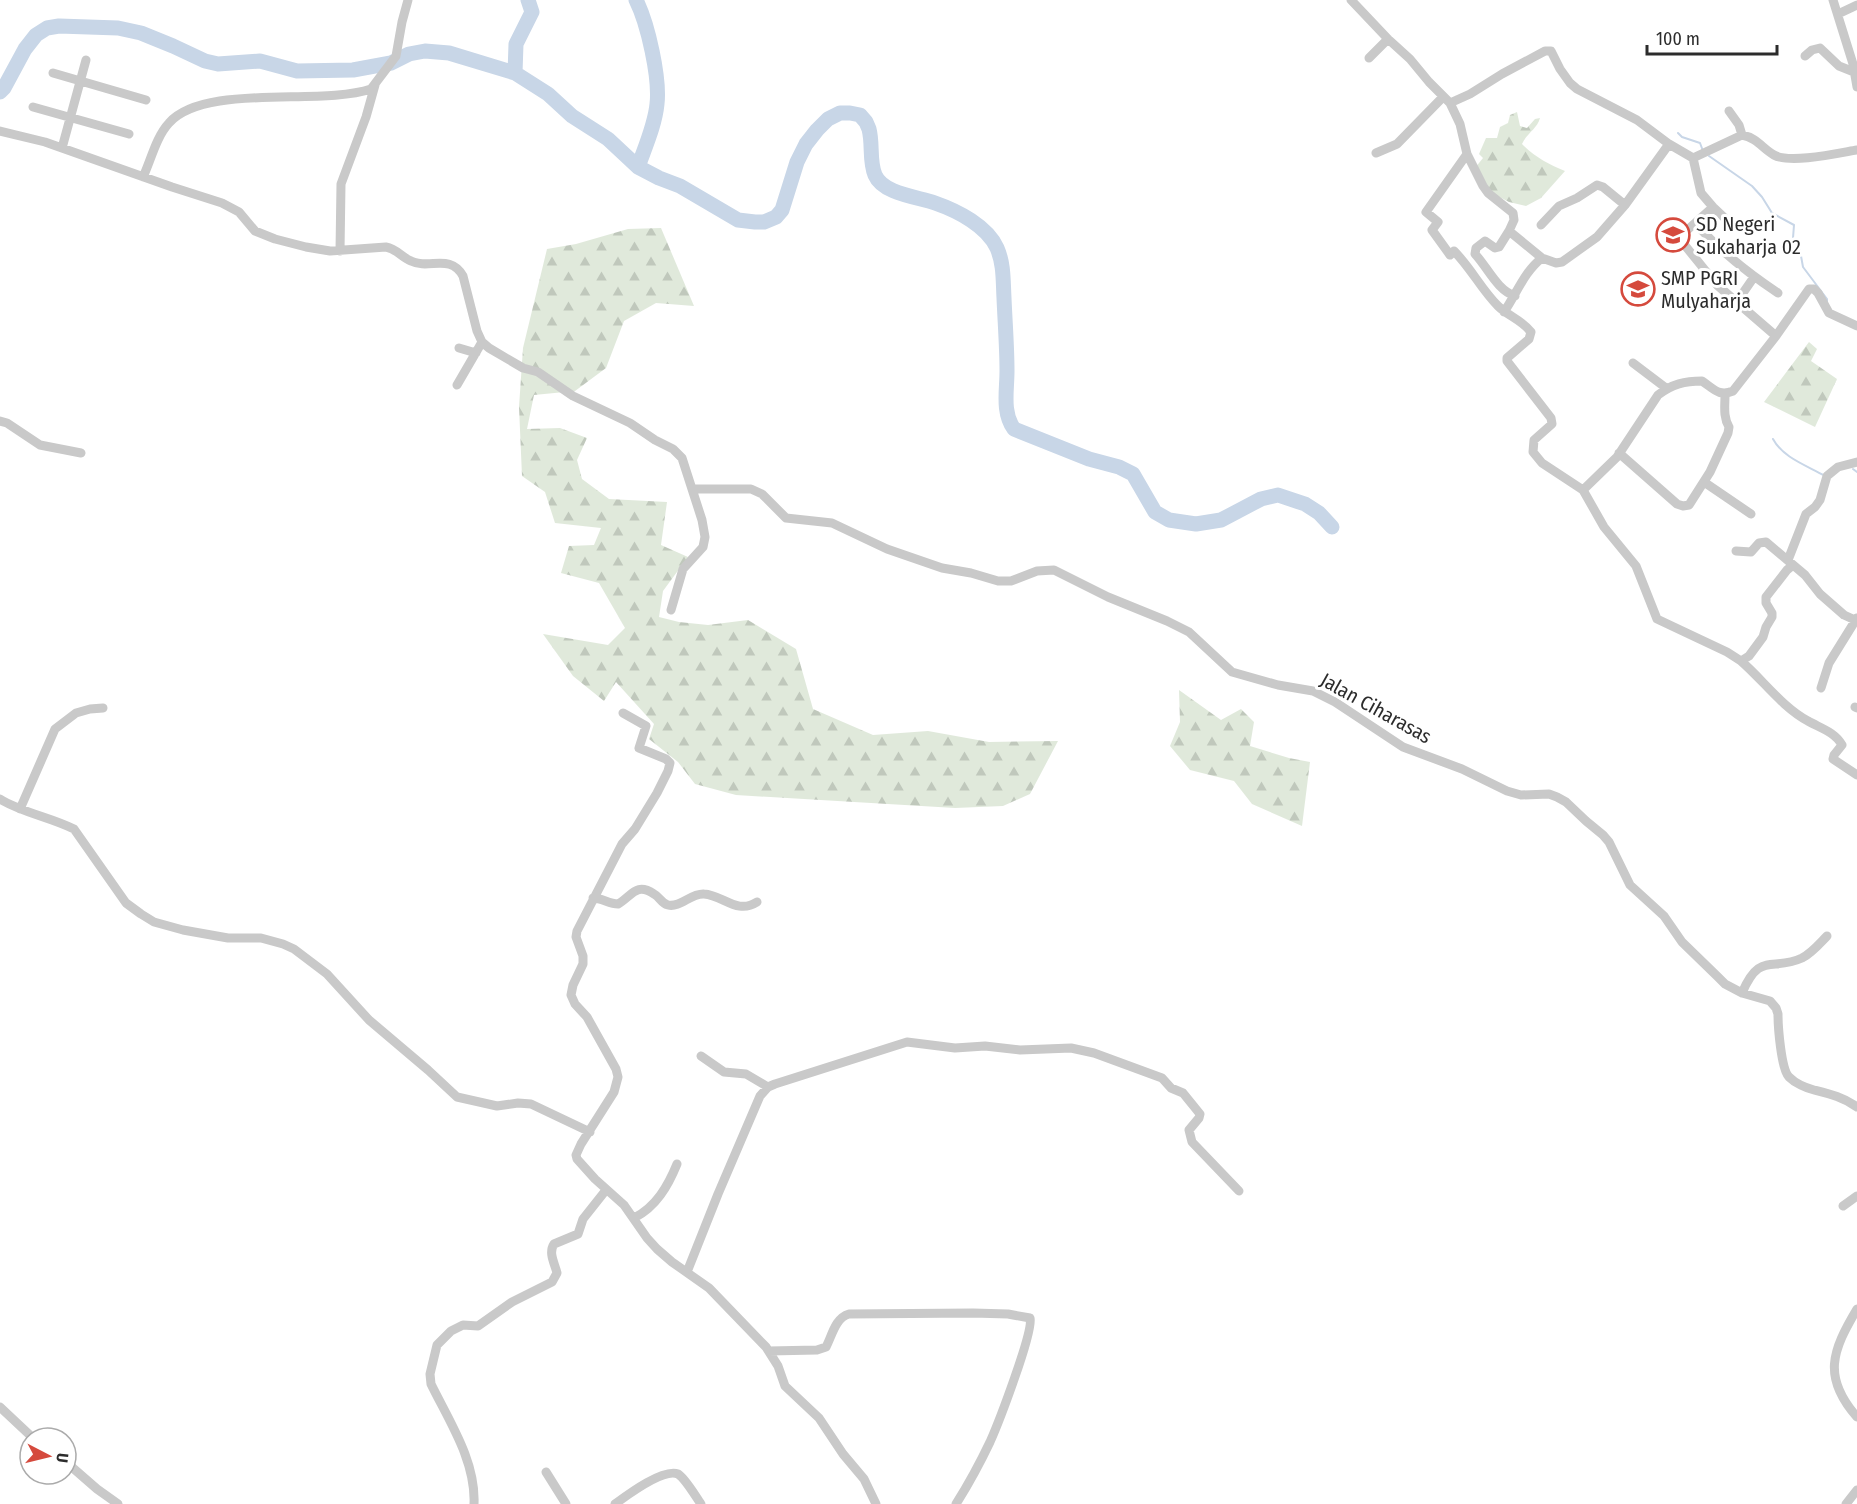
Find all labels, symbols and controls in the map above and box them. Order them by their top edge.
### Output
scale bar [1647,18,1778,56]
text: 100 m [1656,28,1700,50]
place label: SD Negeri Sukaharja 02 [1696,212,1801,259]
school or university icon: SD Negeri Sukaharja 02 [1655,217,1691,253]
place label: SMP PGRI Mulyaharja [1661,266,1751,313]
school or university icon: SMP PGRI Mulyaharja [1620,271,1656,307]
street label: Jalan Ciharasas [1316,668,1436,748]
north arrow [18,1426,78,1486]
text: U [52,1452,72,1464]

